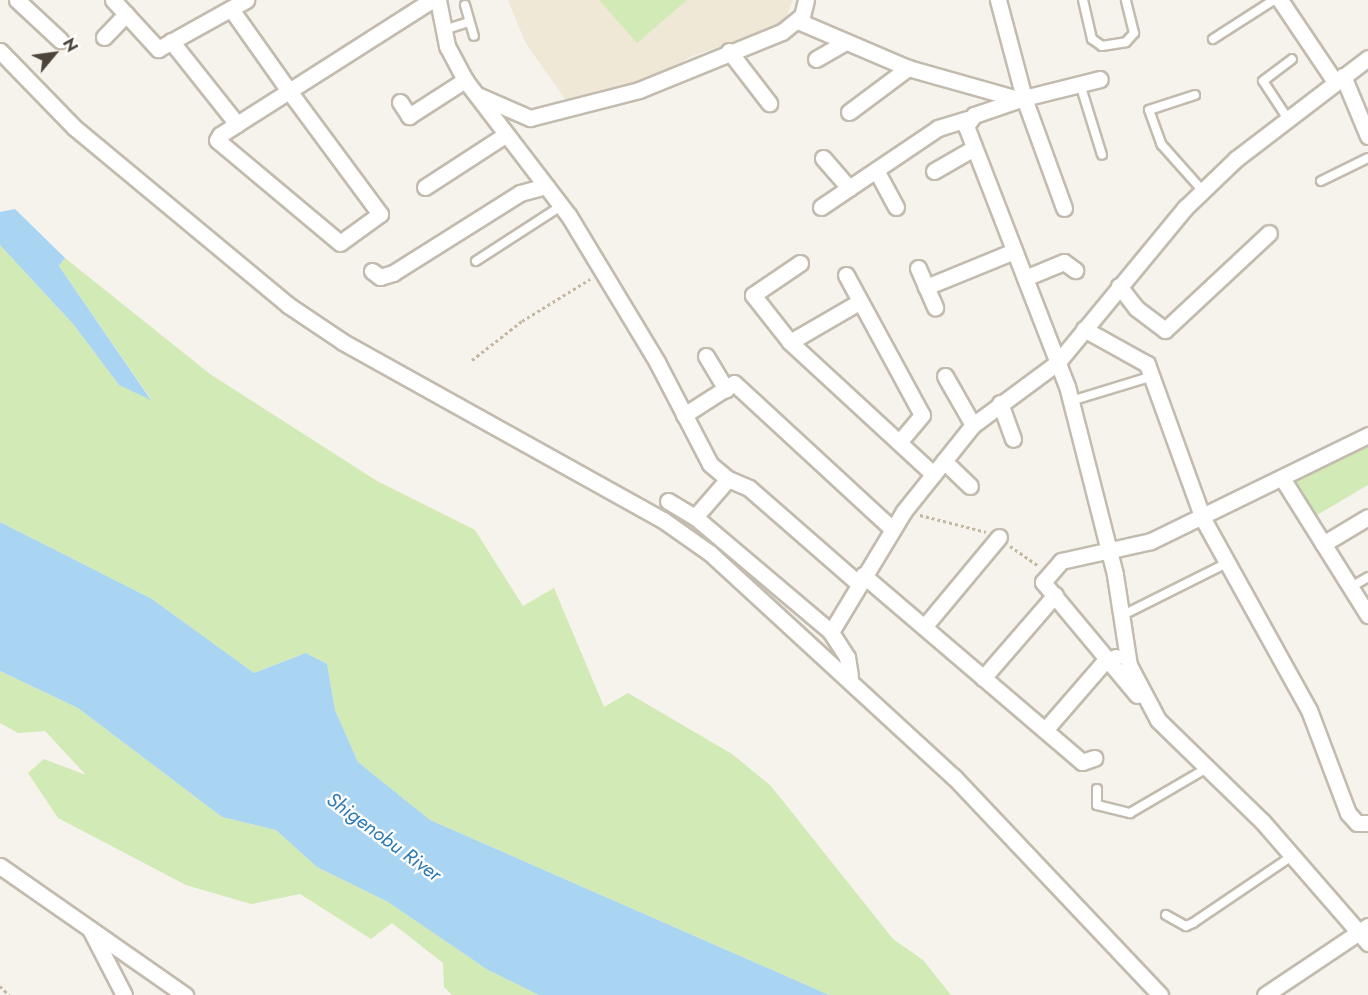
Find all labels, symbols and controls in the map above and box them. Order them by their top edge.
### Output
north arrow [24,24,84,84]
text: N [57,34,83,56]
water label: Shigenobu River [322,787,446,887]

